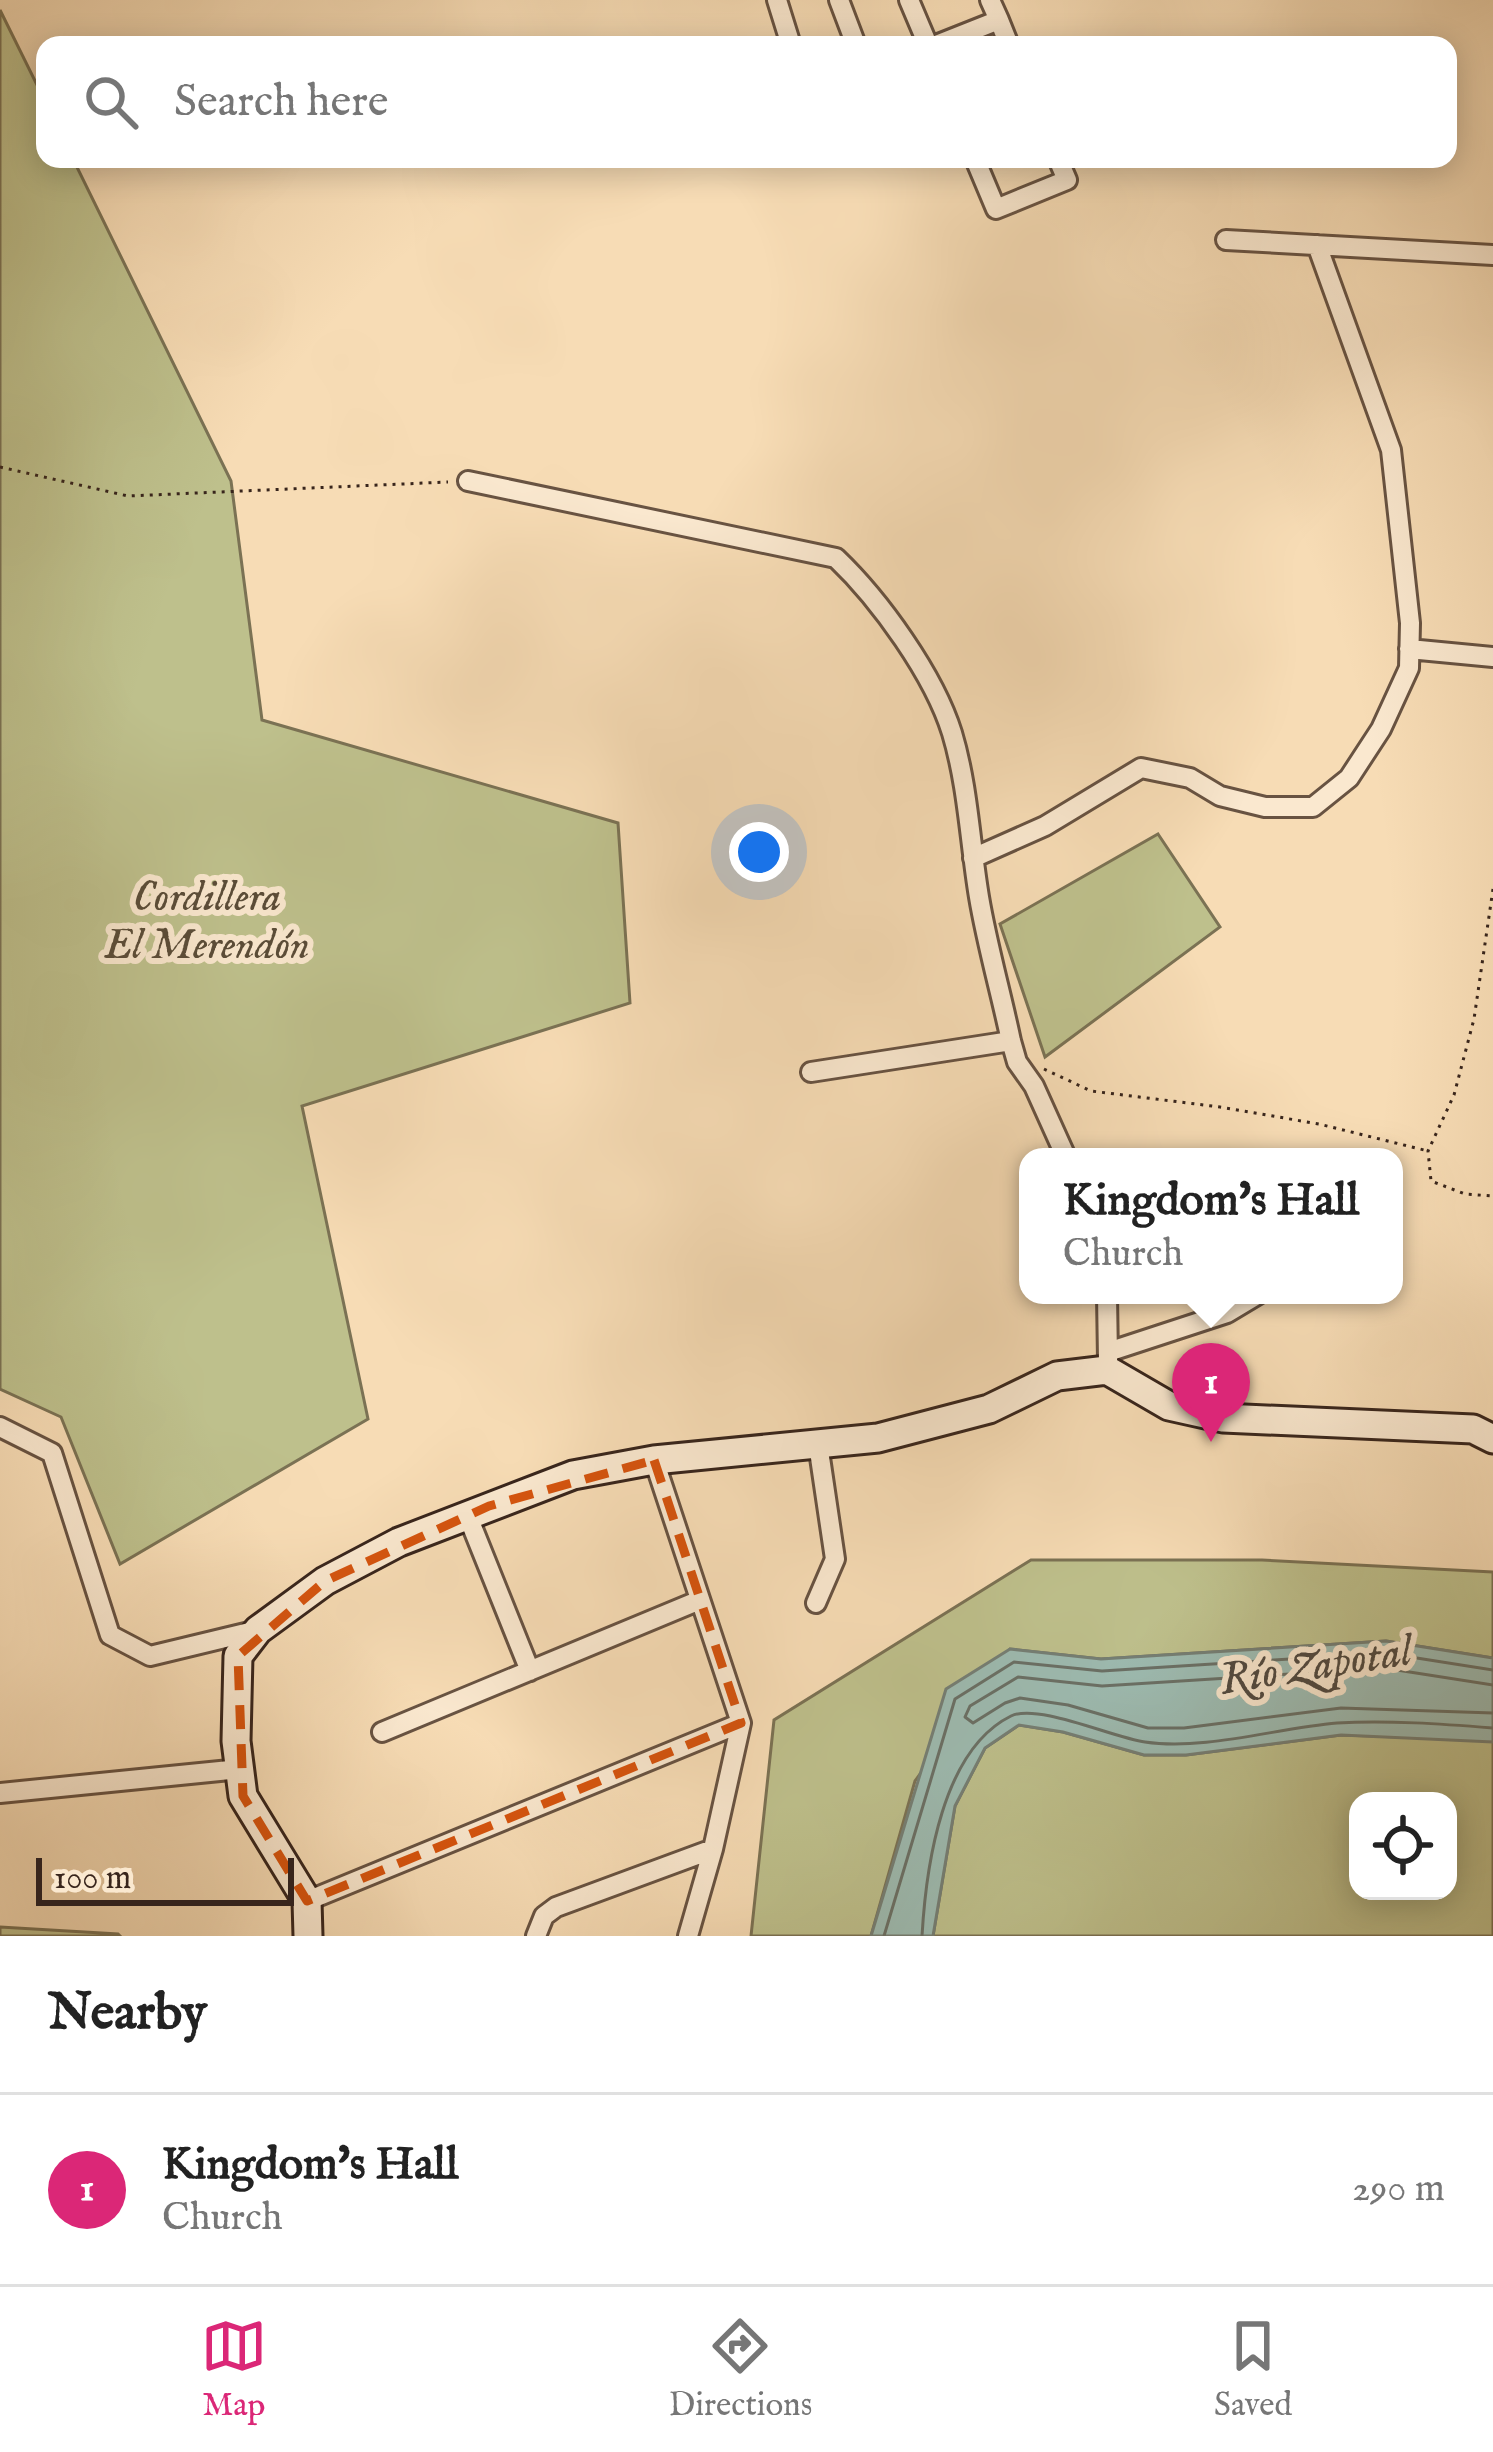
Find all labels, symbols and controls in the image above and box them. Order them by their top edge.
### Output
search box [36,36,1457,168]
icon: search [78,69,144,135]
text: Search here [174,74,388,131]
your location [729,822,789,882]
park label: Cordillera El Merendón [103,872,310,973]
popup [1019,1148,1403,1304]
text: Kingdom's Hall [1063,1173,1359,1230]
text: Church [1063,1230,1183,1279]
pin: 1 [1172,1343,1250,1442]
water label: Río Zapotal [1216,1623,1419,1710]
map controls [1349,1792,1457,1900]
button: locate [1349,1792,1457,1900]
scale bar [36,1852,294,1905]
text: 100 m [54,1858,131,1900]
text: Nearby [48,1982,207,2047]
text: Kingdom's Hall [162,2137,458,2194]
text: 1 [80,2165,94,2214]
text: 290 m [1352,2165,1445,2214]
text: Church [162,2194,282,2243]
tab: Map [201,2313,267,2427]
tab: Directions [669,2313,812,2427]
tab: Saved [1214,2313,1292,2427]

